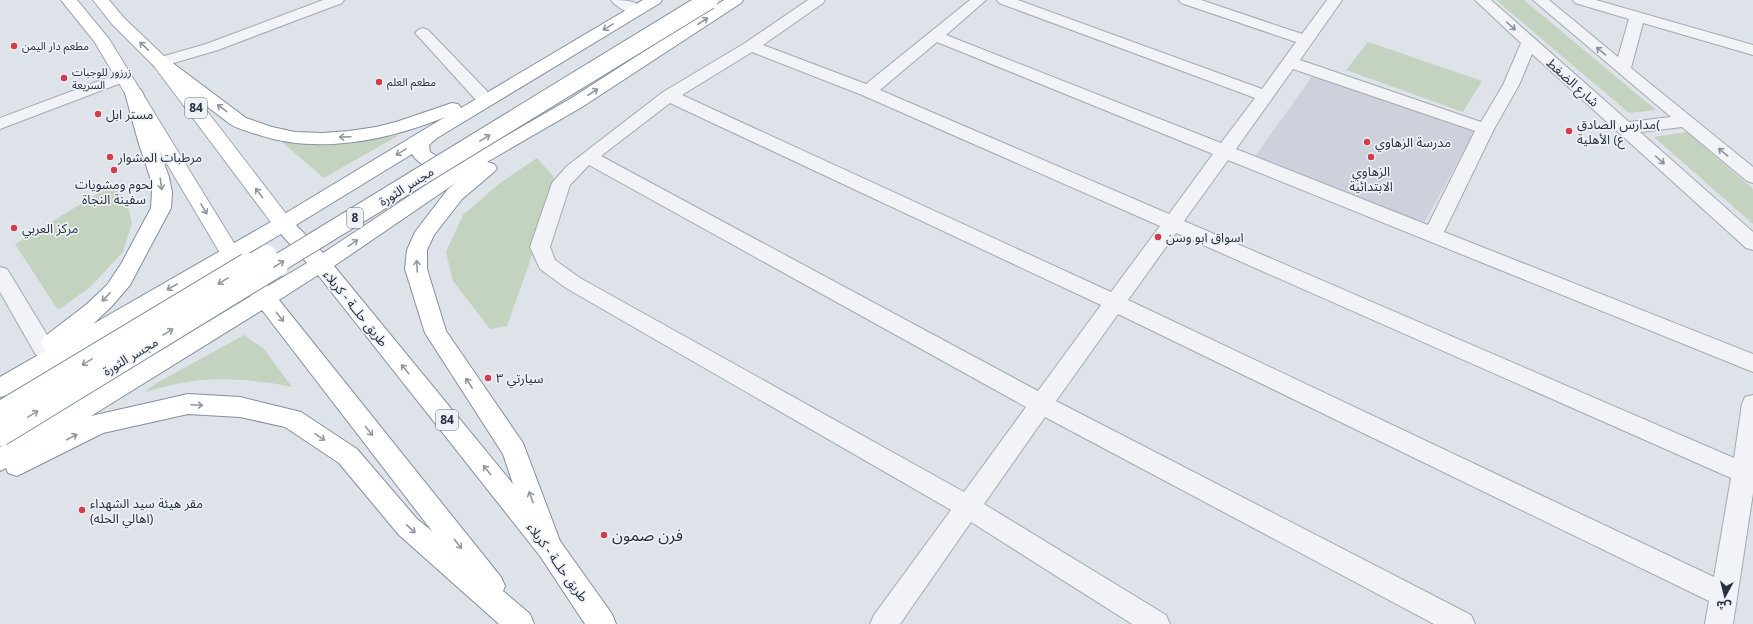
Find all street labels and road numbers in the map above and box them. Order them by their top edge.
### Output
street label: شارع الضغط [1541,54,1603,112]
road number: 84 [185,98,207,118]
street label: مجسر الثورة [375,162,437,210]
road number: 8 [347,208,363,228]
street label: طريق حلــة - كربلاء [319,266,393,350]
street label: مجسر الثورة [99,332,161,380]
road number: 84 [436,410,458,430]
street label: طريق حلــة - كربلاء [523,519,593,605]

